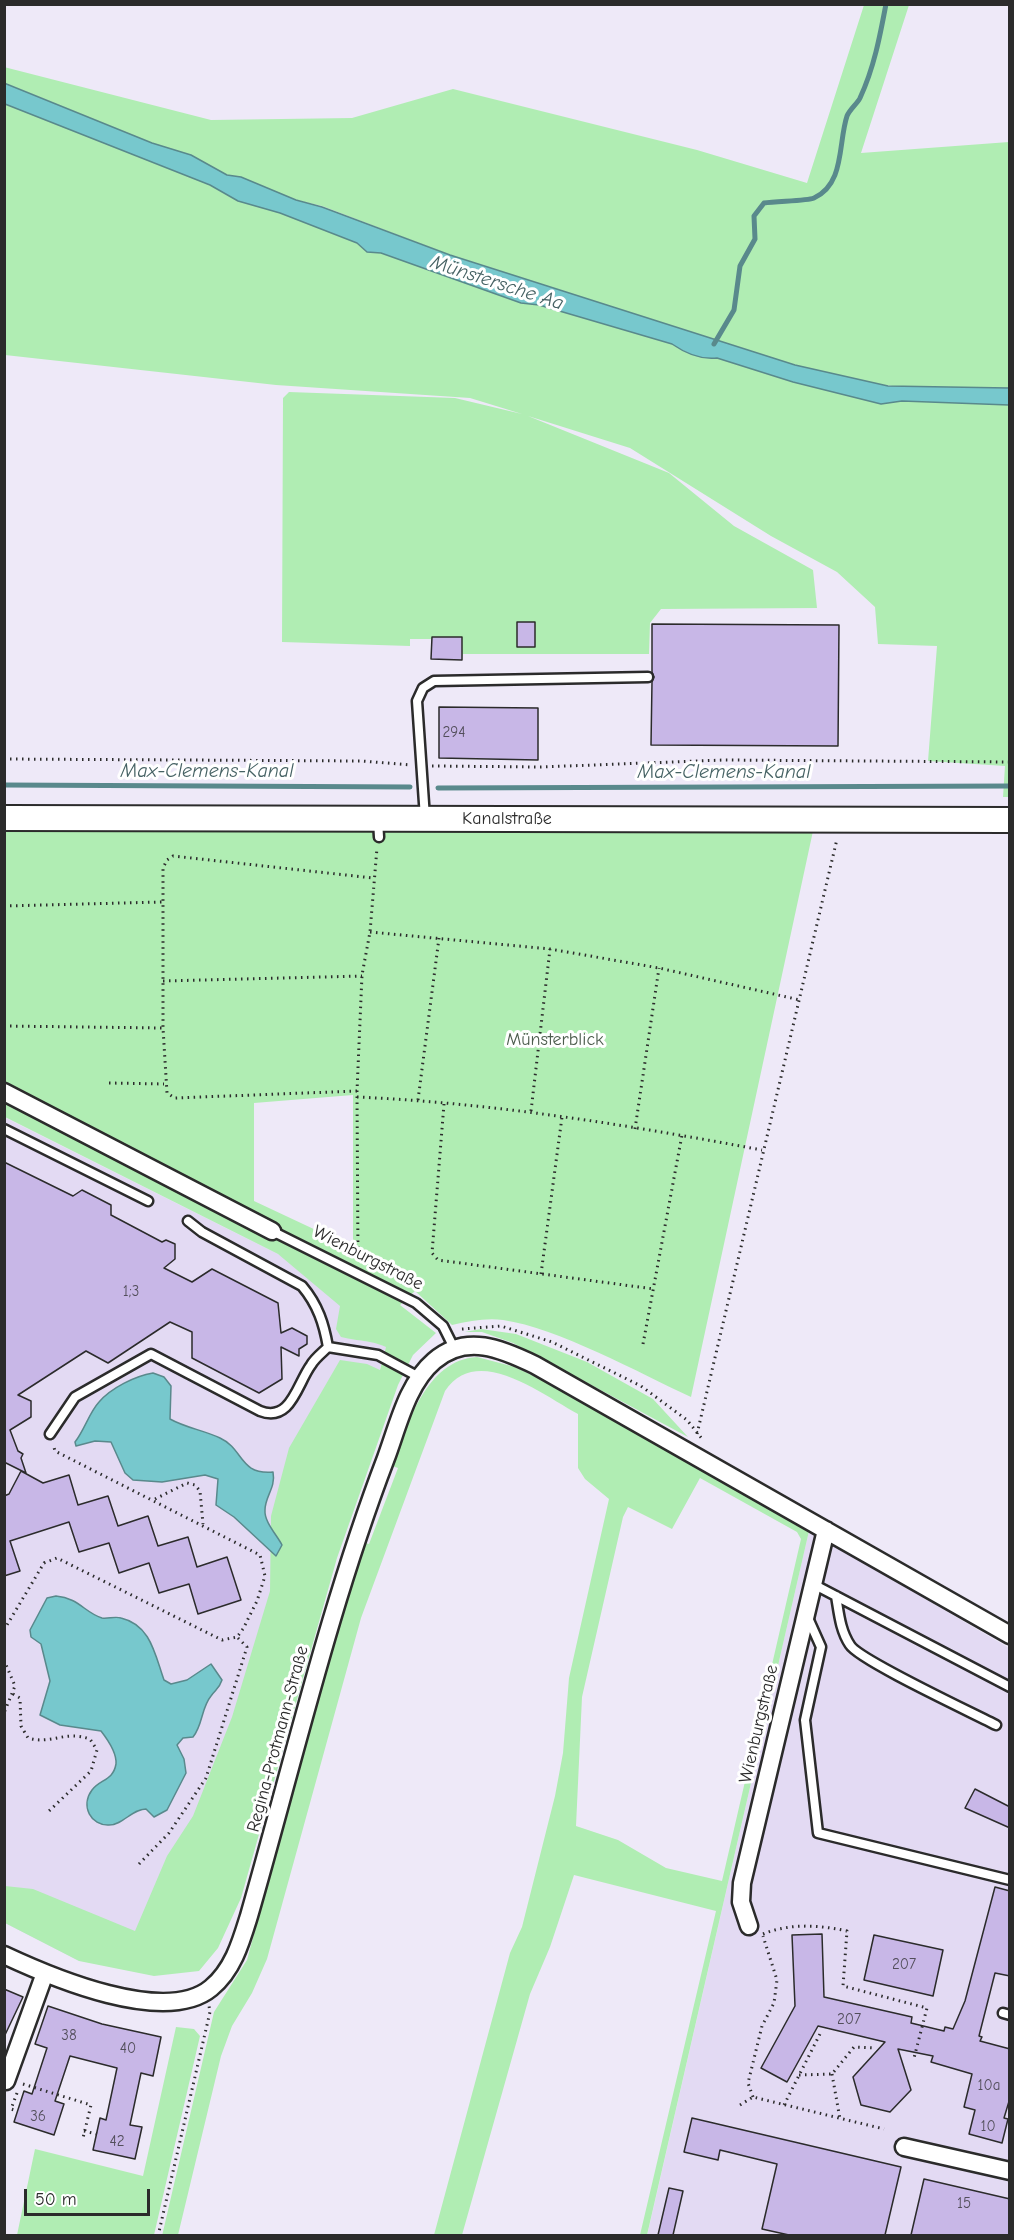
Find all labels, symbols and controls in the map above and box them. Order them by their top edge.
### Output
water label: Münstersche Aa [428,250,566,316]
house number: 294 [442,724,466,742]
water label: Max-Clemens-Kanal [120,759,294,783]
water label: Max-Clemens-Kanal [637,760,811,784]
street label: Kanalstraße [462,808,552,830]
park label: Münsterblick [506,1029,604,1051]
street label: Wienburgstraße [309,1221,427,1295]
house number: 1;3 [123,1283,139,1301]
street label: Regina-Protmann-Straße [243,1643,313,1835]
street label: Wienburgstraße [735,1663,783,1785]
house number: 207 [892,1956,916,1974]
house number: 207 [837,2011,861,2029]
house number: 38 [61,2027,77,2045]
house number: 40 [120,2040,136,2058]
house number: 10a [978,2077,1000,2095]
house number: 36 [30,2108,46,2126]
house number: 10 [980,2118,996,2136]
house number: 42 [109,2133,125,2151]
scale bar [27,2177,153,2215]
text: 50 m [35,2189,77,2210]
house number: 15 [957,2195,971,2213]

